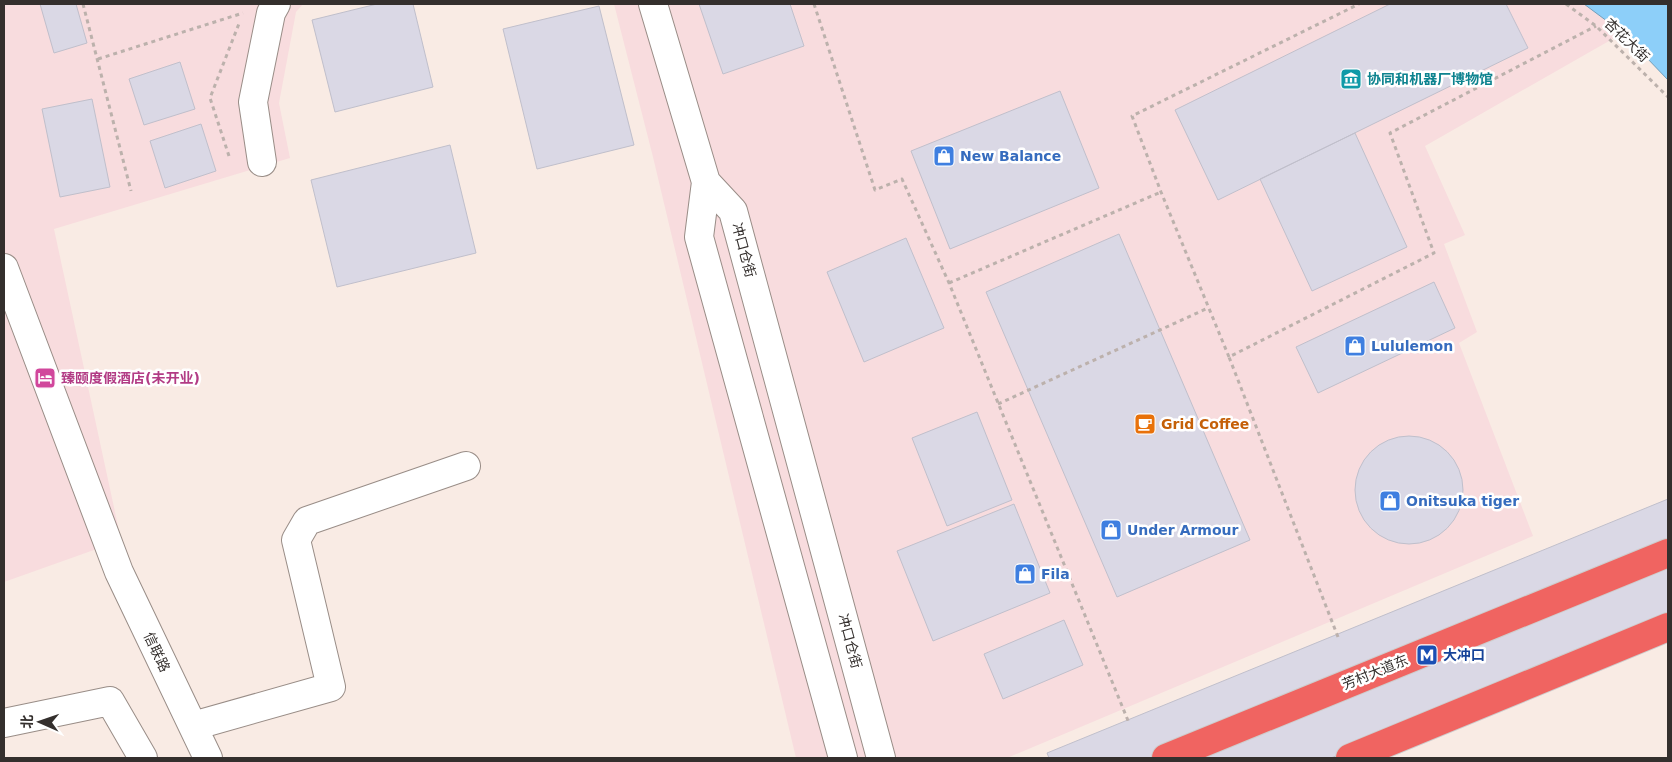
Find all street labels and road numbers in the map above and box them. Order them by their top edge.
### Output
street label: 杏花大街 [1601,15,1653,65]
street label: 冲口仓街 [729,221,759,279]
street label: 冲口仓街 [835,612,865,670]
street label: 信联路 [141,630,173,674]
street label: 芳村大道东 [1340,651,1410,693]

